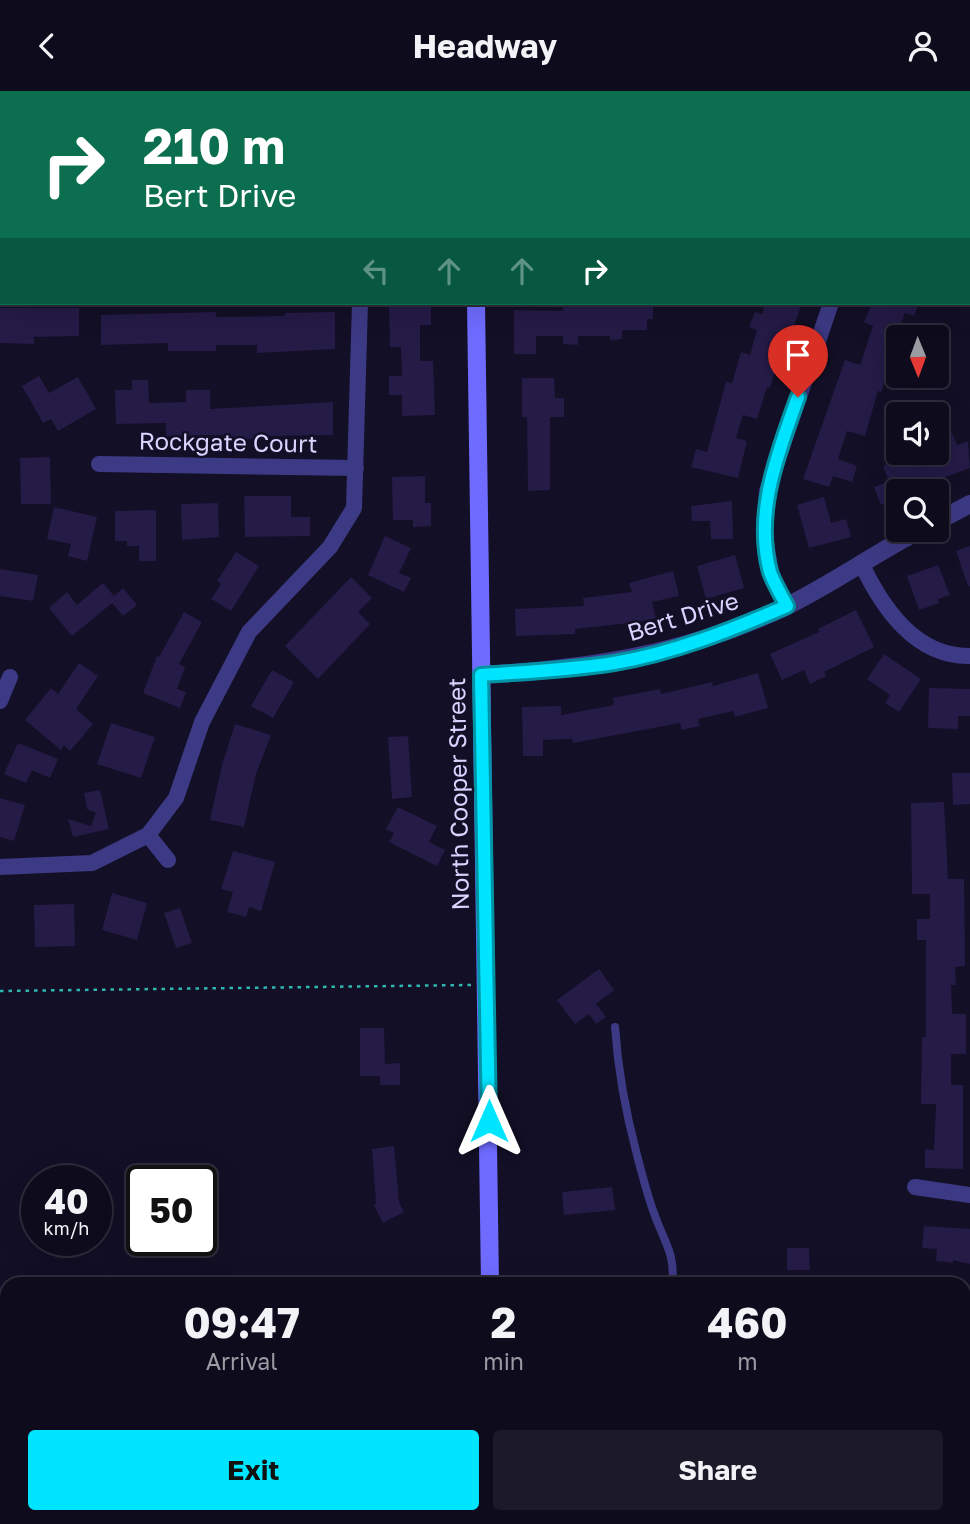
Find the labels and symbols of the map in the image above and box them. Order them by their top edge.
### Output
pin [768,325,828,397]
north arrow [886,325,948,389]
street label: Rockgate Court [138,425,318,458]
street label: Bert Drive [623,585,742,646]
street label: North Cooper Street [441,677,474,911]
position arrow [452,1084,526,1158]
speed limit sign: 50 [126,1165,217,1256]

